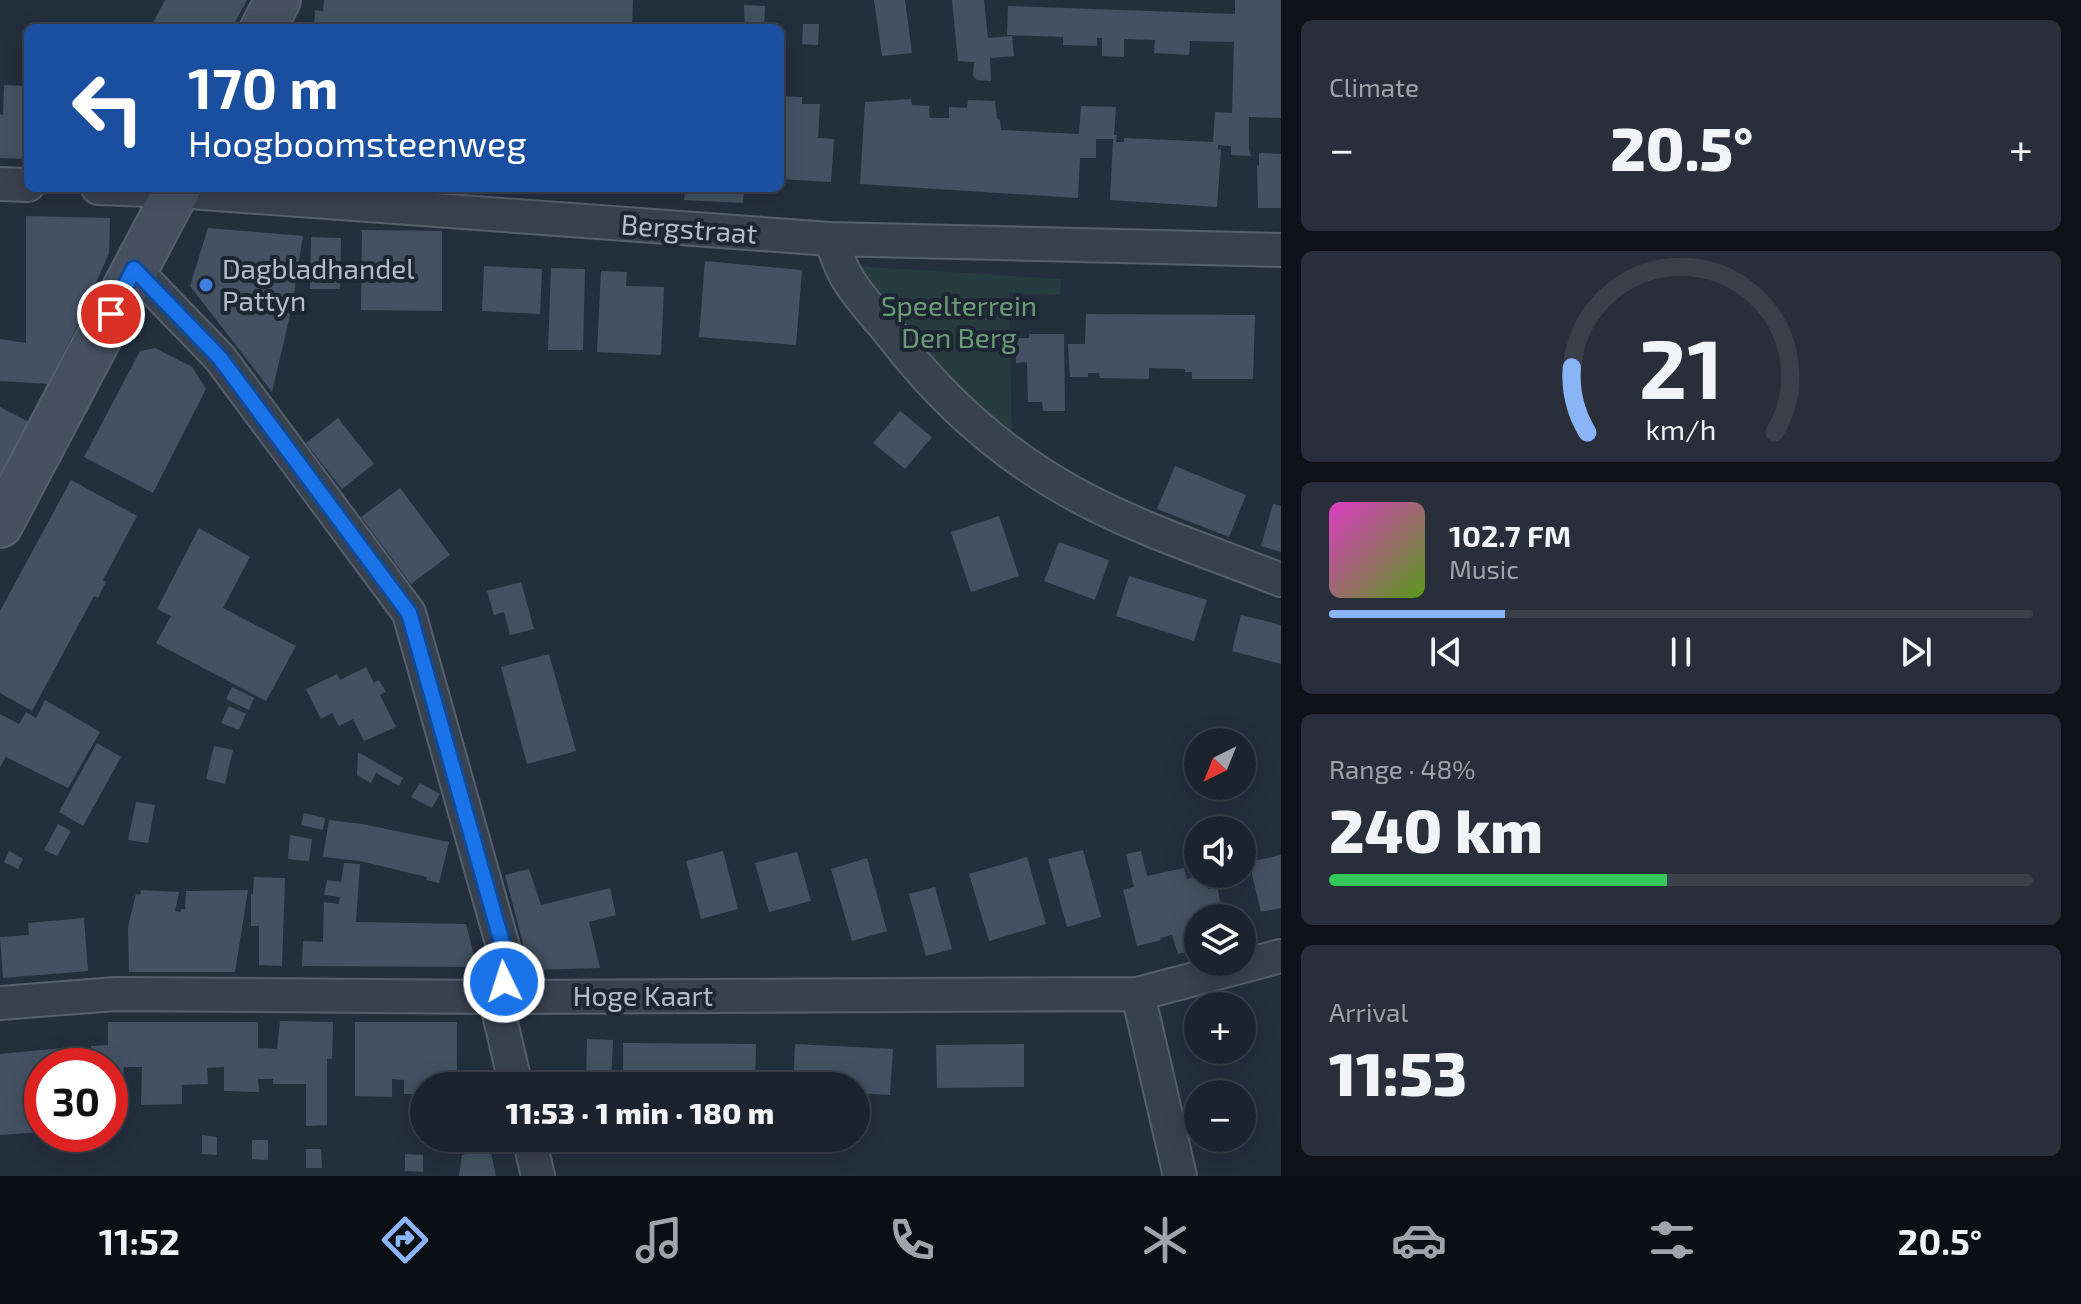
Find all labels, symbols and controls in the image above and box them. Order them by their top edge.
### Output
text: 170 m [188,53,339,120]
icon: left [56,56,160,160]
text: Climate [1329,71,1419,102]
text: 20.5° [1610,111,1753,183]
text: Hoogboomsteenweg [188,121,527,164]
text: − [1329,121,1355,174]
text: + [2009,121,2033,174]
street label: Bergstraat [620,206,758,250]
place label: Dagbladhandel Pattyn [222,251,415,317]
marker: Dagbladhandel Pattyn [197,276,215,294]
pin [77,280,145,348]
park label: Speelterrein Den Berg [881,288,1037,354]
icon: arrive [89,292,133,336]
text: 21 [1639,315,1723,415]
text: km/h [1646,411,1716,446]
text: 102.7 FM [1449,517,1571,553]
text: Music [1449,553,1519,584]
icon: previous [1424,630,1468,674]
icon: pause [1659,630,1703,674]
icon: next [1894,630,1938,674]
north arrow [1184,728,1256,800]
map controls [1184,728,1256,1152]
text: Range · 48% [1329,753,1476,784]
text: 240 km [1329,793,1543,865]
button: sound [1184,816,1256,888]
button: layers [1184,904,1256,976]
position arrow [462,940,546,1024]
street label: Hoge Kaart [573,978,713,1012]
button: + [1184,992,1256,1064]
text: Arrival [1329,996,1408,1027]
text: 11:53 [1329,1036,1467,1108]
speed limit sign: 30 [24,1048,128,1152]
button: − [1184,1080,1256,1152]
text: 11:53 · 1 min · 180 m [506,1094,774,1130]
icon: directions [377,1212,433,1268]
icon: music [631,1212,687,1268]
icon: phone [884,1212,940,1268]
icon: climate [1137,1212,1193,1268]
icon: car [1391,1212,1447,1268]
icon: filters [1644,1212,1700,1268]
text: 11:52 [99,1219,180,1262]
text: 20.5° [1898,1219,1982,1262]

